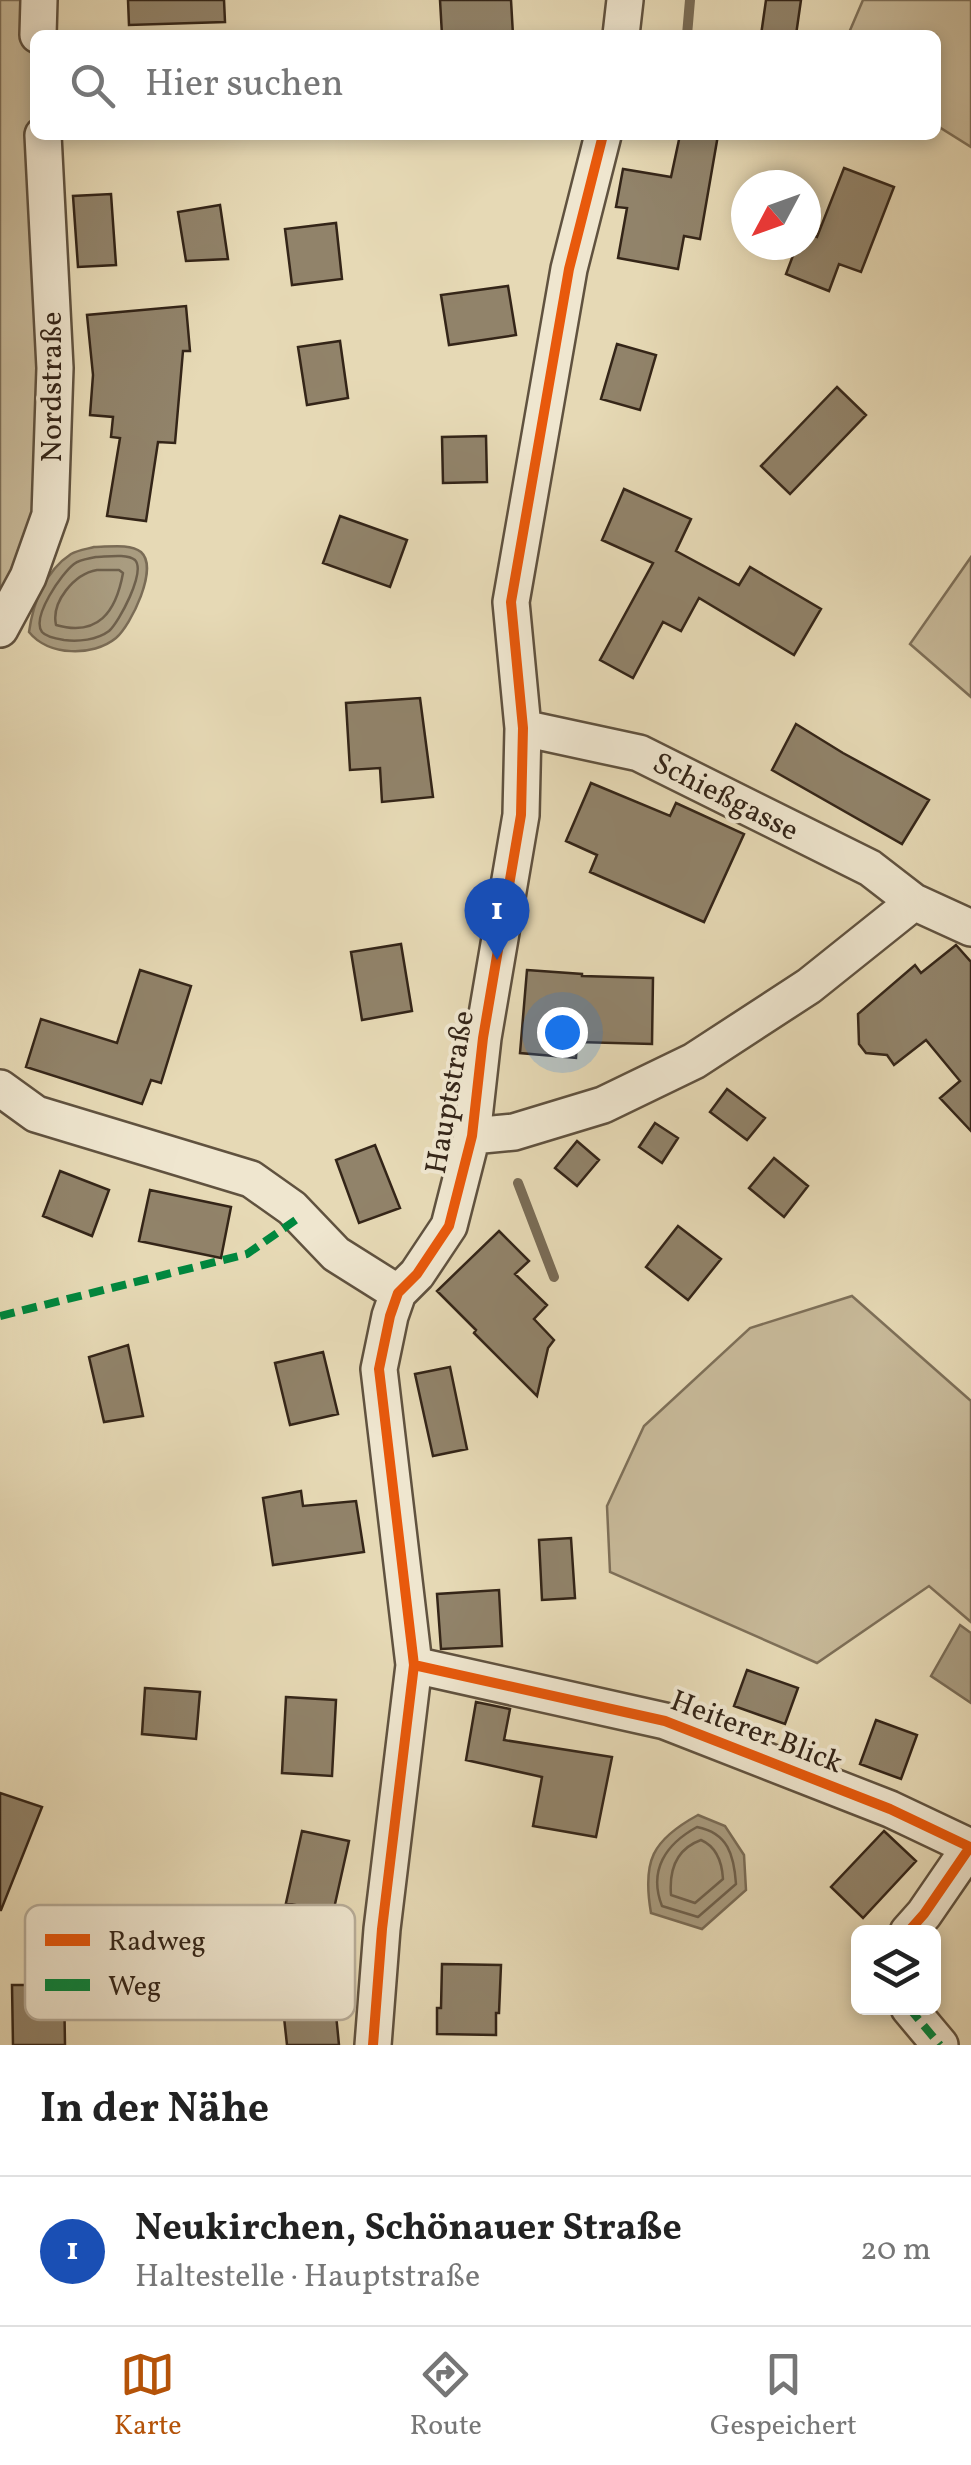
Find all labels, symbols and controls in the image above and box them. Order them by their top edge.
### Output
search box [30,30,941,140]
icon: search [65,58,120,113]
text: Hier suchen [145,59,344,112]
north arrow [731,170,821,260]
street label: Nordstraße [32,312,74,462]
street label: Schießgasse [645,743,805,852]
pin: 1 [464,878,530,960]
street label: Hauptstraße [416,1007,486,1177]
your location [537,1007,588,1058]
street label: Heiterer Blick [664,1681,848,1785]
legend [25,1905,355,2020]
text: Radweg [108,1923,206,1962]
map controls [851,1925,941,2015]
button: layers [851,1925,941,2015]
text: Weg [108,1968,161,2007]
text: In der Nähe [40,2081,269,2140]
text: Neukirchen, Schönauer Straße [135,2203,682,2256]
text: 1 [66,2229,79,2273]
text: 20 m [860,2229,931,2273]
text: Haltestelle · Hauptstraße [135,2256,480,2300]
tab: Karte [114,2347,182,2446]
tab: Route [410,2347,482,2446]
tab: Gespeichert [710,2347,857,2446]

